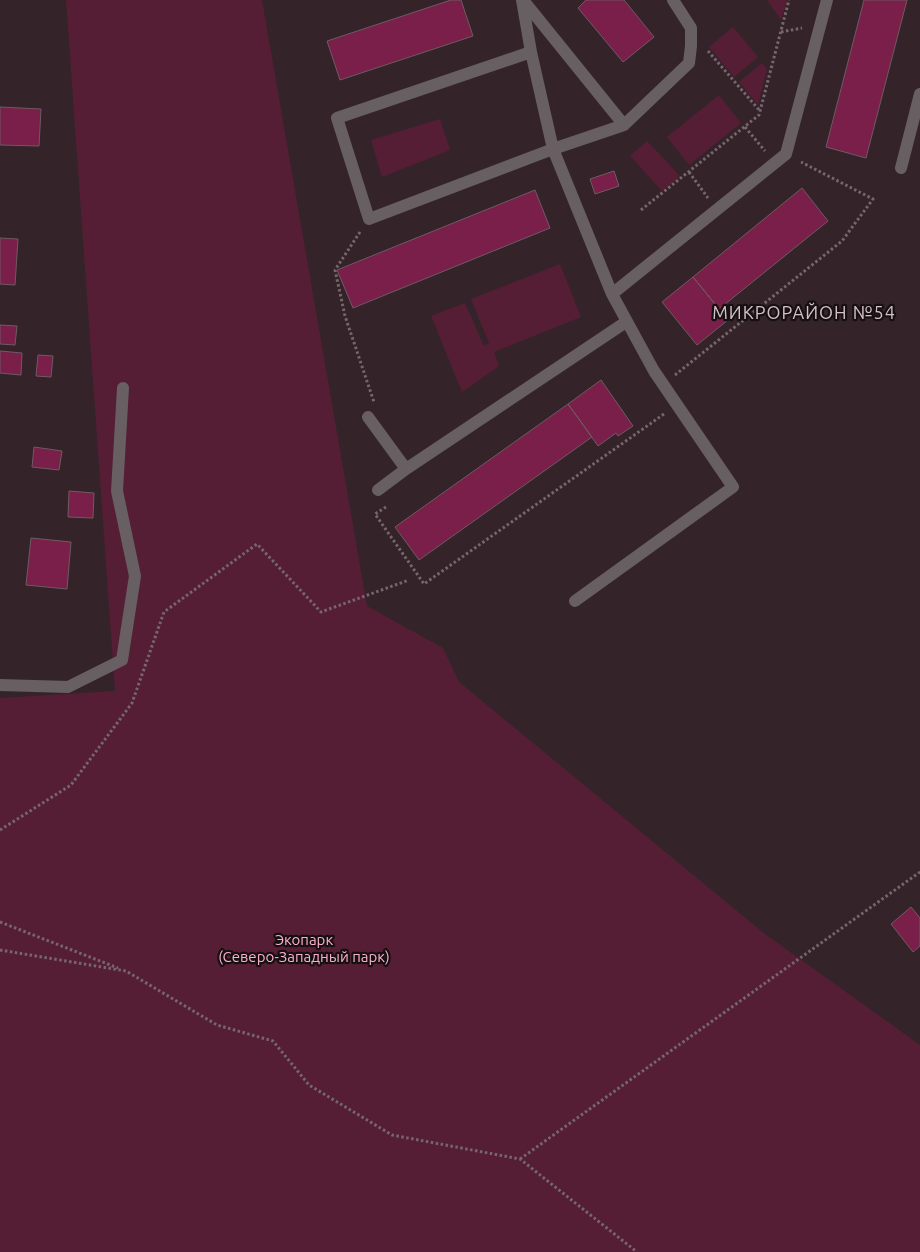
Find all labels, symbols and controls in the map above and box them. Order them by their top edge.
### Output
district label: МИКРОРАЙОН №54 [712,302,896,322]
park label: Экопарк (Северо-Западный парк) [218,931,390,965]

